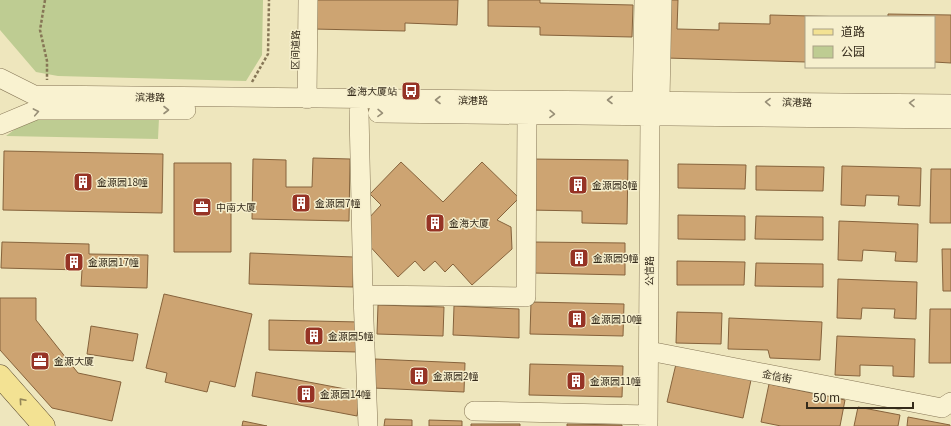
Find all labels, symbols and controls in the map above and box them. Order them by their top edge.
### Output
legend [805,16,935,68]
text: 道路 [841,22,865,39]
street label: 区间道路 [287,30,302,70]
text: 公园 [841,42,865,59]
bus stop icon: 金海大厦站 [400,80,422,102]
place label: 金海大厦站 [347,83,397,98]
street label: 滨港路 [135,89,165,104]
street label: 滨港路 [458,92,488,107]
street label: 滨港路 [782,94,812,109]
one-way arrow [435,96,441,104]
one-way arrow [607,96,613,104]
one-way arrow [765,98,771,106]
one-way arrow [909,99,915,107]
one-way arrow [163,106,169,114]
one-way arrow [33,108,40,116]
one-way arrow [377,109,383,117]
one-way arrow [549,110,555,119]
building icon: 金源园18幢 [72,171,94,193]
place label: 金源园18幢 [97,174,148,189]
building icon: 金源园8幢 [567,174,589,196]
place label: 金源园8幢 [592,177,638,192]
building icon: 金源园7幢 [290,192,312,214]
place label: 金源园7幢 [315,195,361,210]
office icon: 中南大厦 [191,196,213,218]
place label: 中南大厦 [216,199,256,214]
building icon: 金海大厦 [424,212,446,234]
place label: 金海大厦 [449,215,489,230]
building icon: 金源园9幢 [568,247,590,269]
place label: 金源园9幢 [593,250,639,265]
building icon: 金源园17幢 [63,251,85,273]
place label: 金源园17幢 [88,254,139,269]
street label: 公信路 [641,256,656,286]
building icon: 金源园10幢 [566,308,588,330]
place label: 金源园10幢 [591,311,642,326]
building icon: 金源园5幢 [303,325,325,347]
place label: 金源园5幢 [328,328,374,343]
office icon: 金源大厦 [29,350,51,372]
place label: 金源大厦 [54,353,94,368]
building icon: 金源园2幢 [408,365,430,387]
street label: 金信街 [761,365,793,386]
place label: 金源园2幢 [433,368,479,383]
building icon: 金源园11幢 [565,370,587,392]
place label: 金源园11幢 [590,373,641,388]
building icon: 金源园14幢 [295,383,317,405]
scale bar [807,384,913,410]
place label: 金源园14幢 [320,386,371,401]
text: 50 m [813,388,840,405]
one-way arrow [19,398,26,406]

